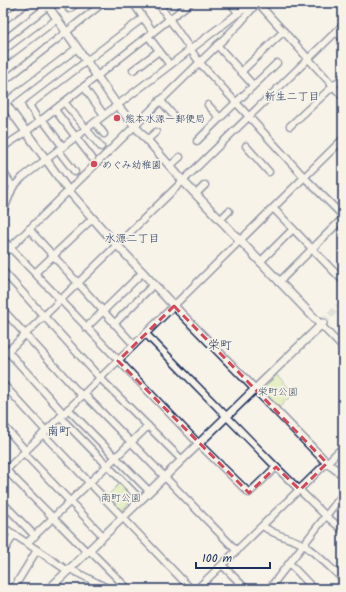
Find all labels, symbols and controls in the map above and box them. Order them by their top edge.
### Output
district label: 新生二丁目 [265,88,320,106]
place label: 熊本水源一郵便局 [125,111,205,127]
marker: 熊本水源一郵便局 [112,113,122,123]
place label: めぐみ幼稚園 [102,157,162,173]
marker: めぐみ幼稚園 [89,159,99,169]
district label: 水源二丁目 [105,230,160,248]
district label: 栄町 [208,336,232,355]
park label: 栄町公園 [258,384,298,400]
district label: 南町 [47,422,71,441]
park label: 南町公園 [101,490,141,506]
scale bar [196,544,270,570]
text: 100 m [202,549,233,568]

